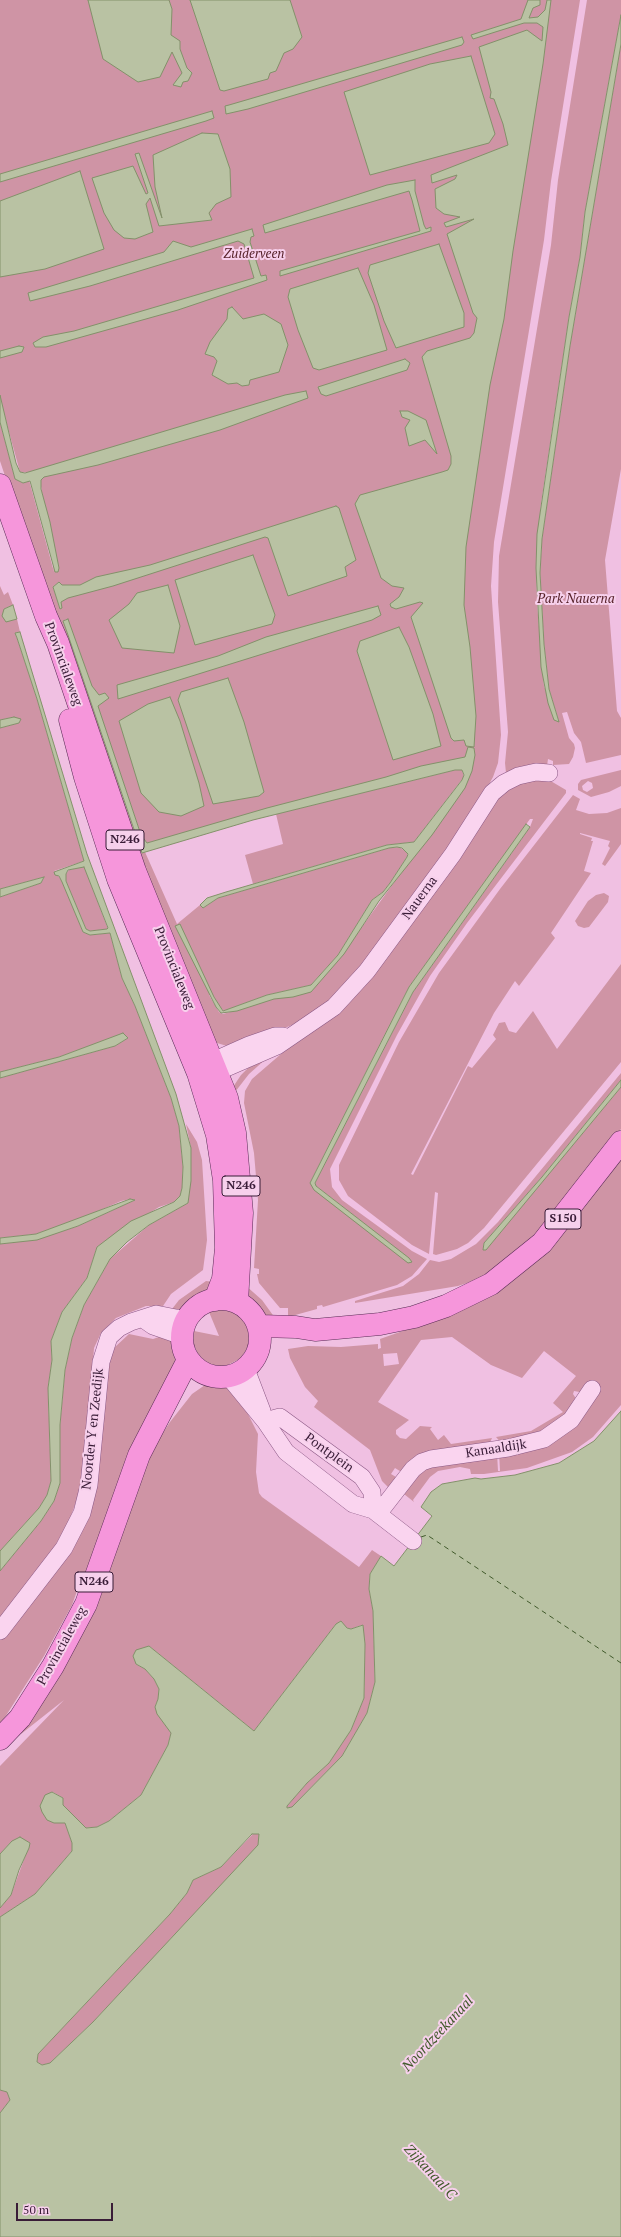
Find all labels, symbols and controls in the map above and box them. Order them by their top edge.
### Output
park label: Zuiderveen [224,246,284,262]
park label: Park Nauerna [537,591,615,607]
street label: Provincialeweg [41,620,85,708]
road number: N246 [106,830,144,850]
street label: Nauerna [399,873,441,923]
street label: Provincialeweg [150,924,198,1012]
road number: N246 [222,1176,260,1196]
road number: S150 [545,1209,581,1229]
street label: Noorder Y en Zeedijk [79,1368,107,1490]
street label: Pontplein [302,1430,356,1476]
street label: Kanaaldijk [465,1437,527,1461]
road number: N246 [75,1572,113,1592]
street label: Provincialeweg [34,1604,90,1688]
water label: Noordzeekanaal [399,1993,477,2075]
water label: Zijkanaal C [400,2141,460,2203]
scale bar [18,2195,115,2221]
text: 50 m [23,2202,49,2217]

